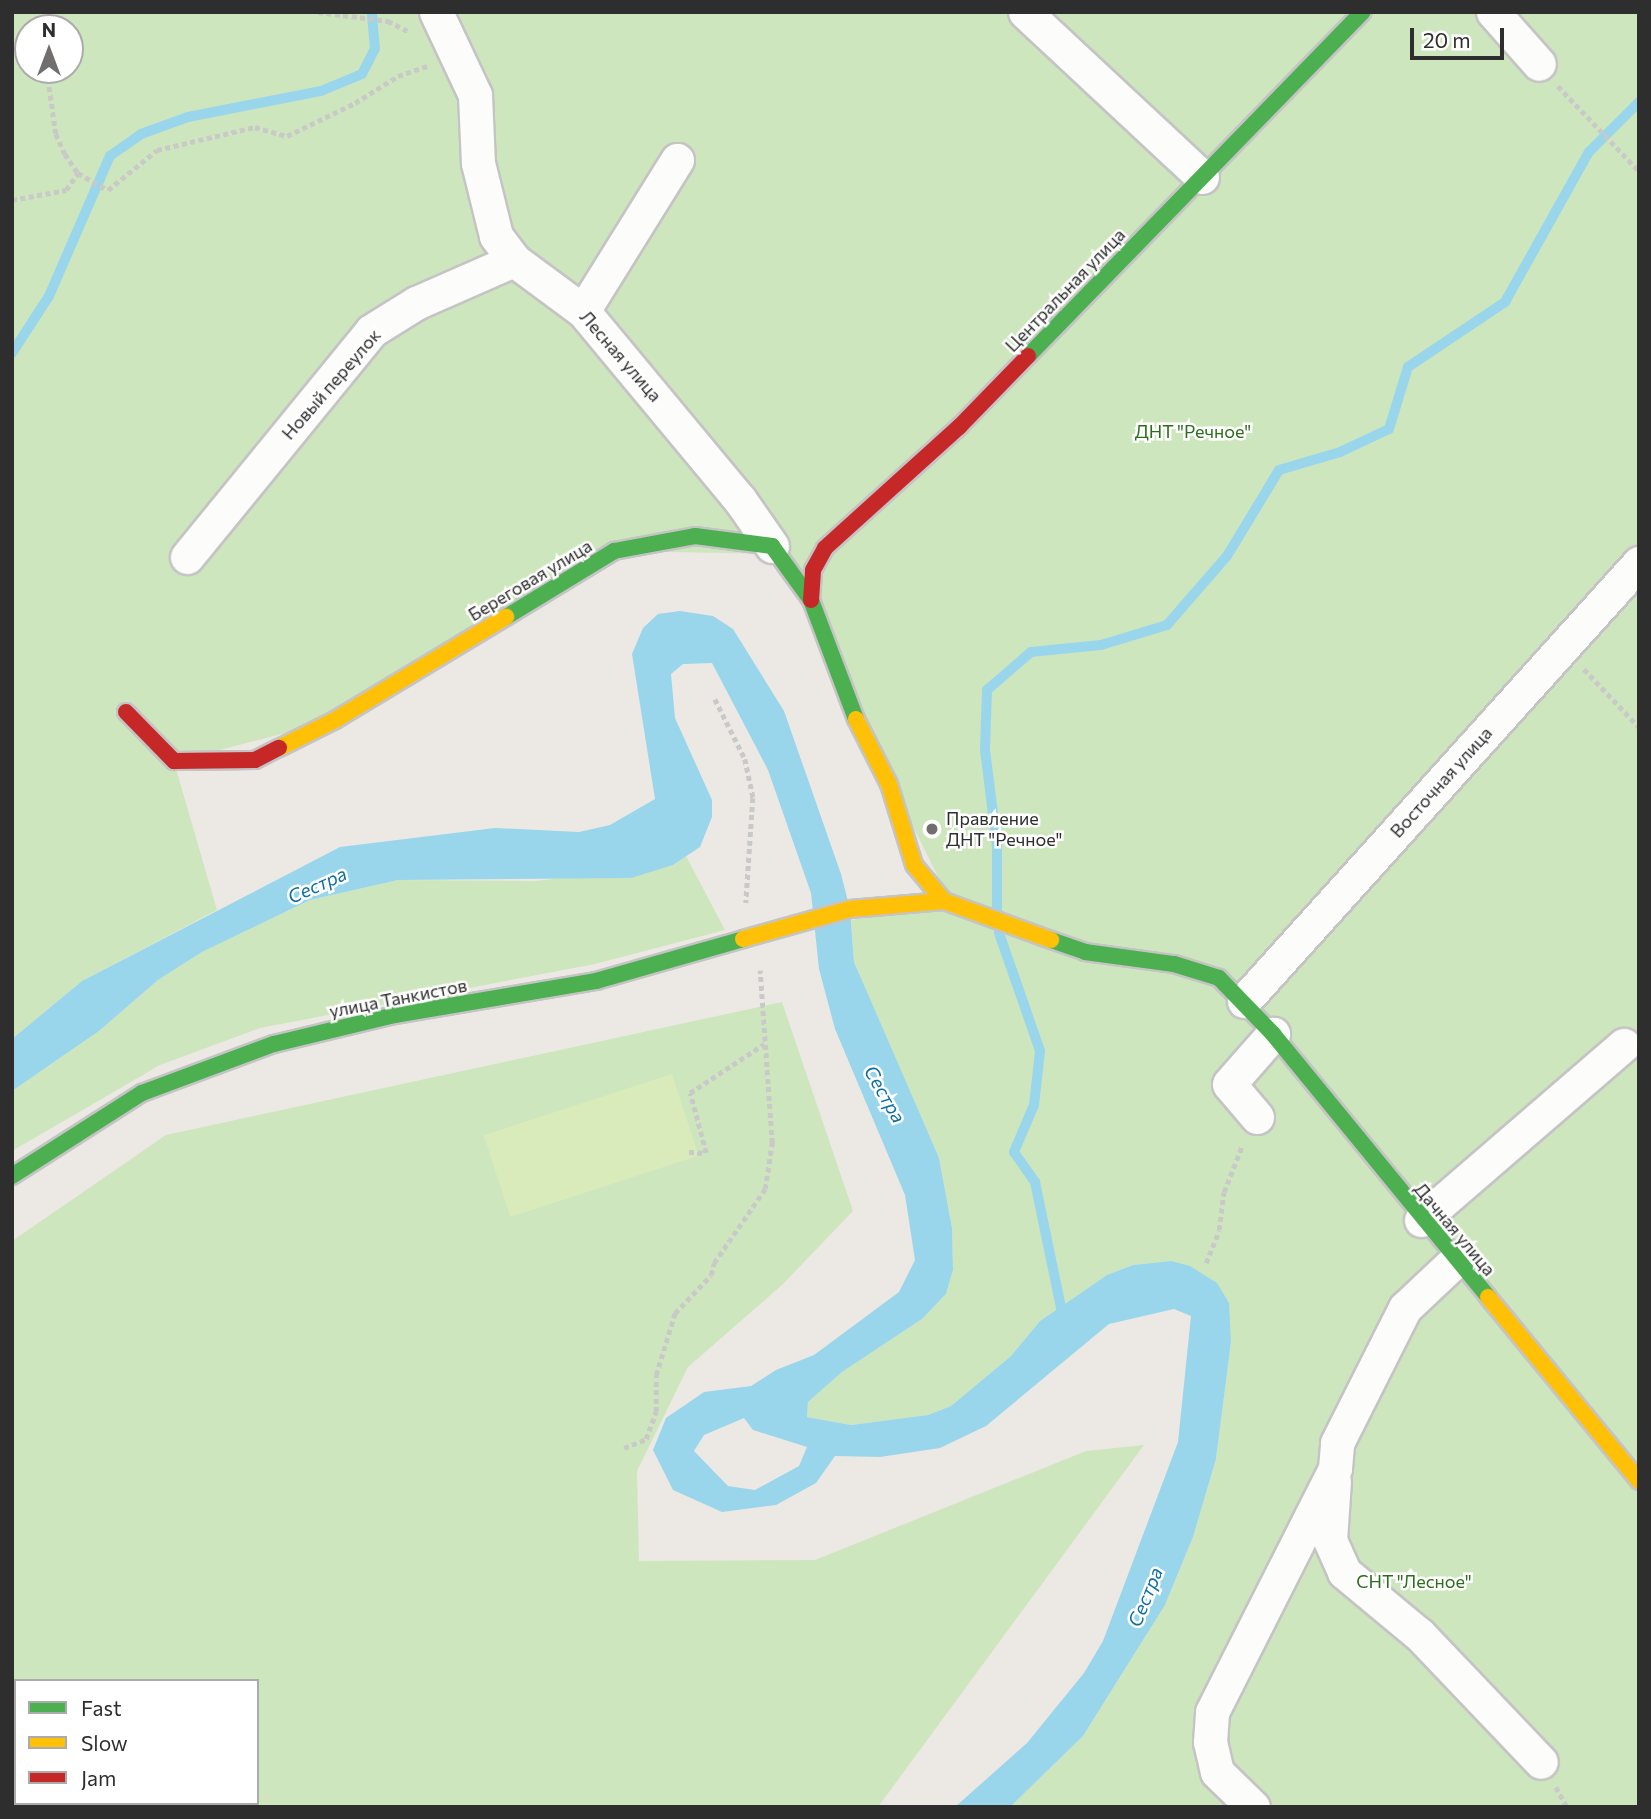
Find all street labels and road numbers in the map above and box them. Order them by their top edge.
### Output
street label: Центральная улица [1001,224,1129,356]
street label: Лесная улица [576,306,666,406]
street label: Новый переулок [277,324,385,444]
street label: Береговая улица [464,535,596,625]
street label: Восточная улица [1386,722,1496,842]
street label: улица Танкистов [327,974,469,1022]
street label: Дачная улица [1410,1178,1500,1280]

